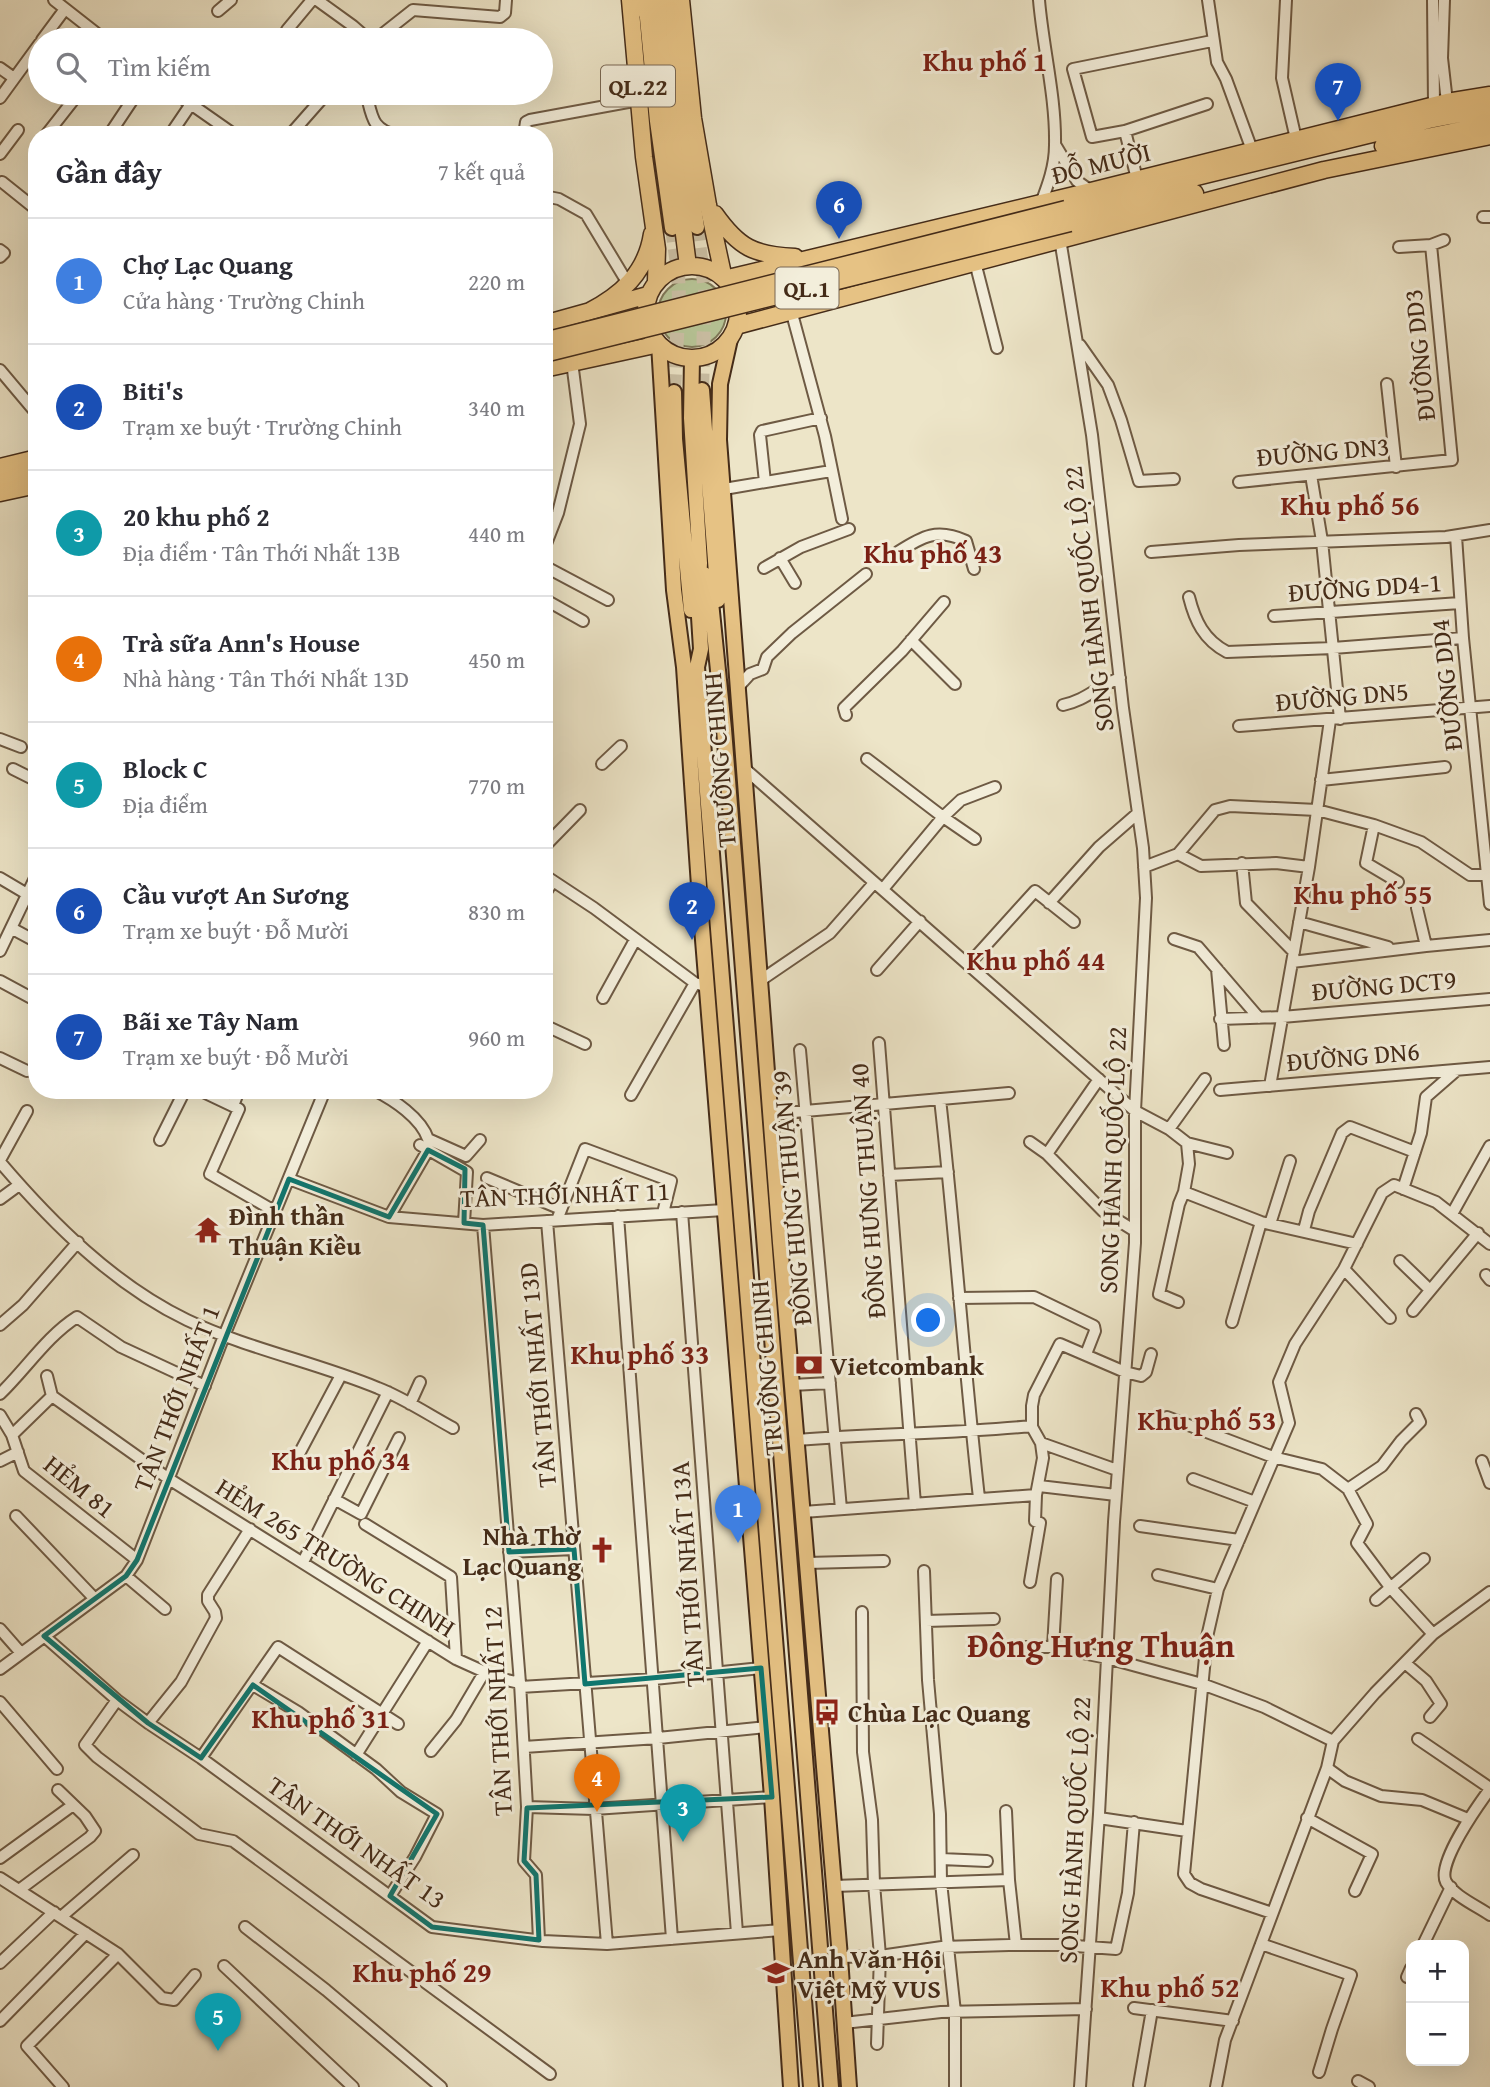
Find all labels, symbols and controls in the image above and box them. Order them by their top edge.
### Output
search box [28,28,553,105]
district label: Khu phố 1 [923,40,1047,81]
text: Tìm kiếm [108,47,211,86]
icon: search [52,48,90,86]
pin: 7 [1315,63,1361,121]
road number: QL.22 [601,66,675,106]
street label: ĐỖ MƯỜI [1047,132,1155,194]
text: Gần đây [56,150,162,194]
text: 7 kết quả [438,155,525,188]
pin: 6 [816,181,862,239]
text: Chợ Lạc Quang [123,245,293,284]
text: 1 [73,265,85,298]
text: 220 m [468,265,525,298]
road number: QL.1 [776,268,838,309]
text: Cửa hàng · Trường Chinh [123,284,365,317]
street label: ĐƯỜNG DD3 [1393,287,1445,423]
text: Biti's [123,371,183,410]
text: 2 [73,391,85,424]
text: 340 m [468,391,525,424]
text: Trạm xe buýt · Trường Chinh [123,410,402,443]
street label: ĐƯỜNG DN3 [1255,426,1391,476]
street label: SONG HÀNH QUỐC LỘ 22 [1052,464,1124,734]
district label: Khu phố 56 [1280,484,1420,525]
text: 20 khu phố 2 [123,497,270,536]
text: 3 [73,517,85,550]
text: 440 m [468,517,525,550]
district label: Khu phố 43 [863,532,1003,573]
text: Địa điểm · Tân Thới Nhất 13B [123,536,401,569]
street label: ĐƯỜNG DD4-1 [1287,562,1443,612]
street label: ĐƯỜNG DD4 [1420,617,1472,753]
text: Trà sữa Ann's House [123,623,360,662]
text: 4 [73,643,85,676]
text: 450 m [468,643,525,676]
text: Nhà hàng · Tân Thới Nhất 13D [123,662,409,695]
street label: TRƯỜNG CHINH [692,671,746,849]
street label: ĐƯỜNG DN5 [1274,671,1410,721]
text: Block C [123,749,208,788]
text: 5 [73,769,85,802]
text: 770 m [468,769,525,802]
text: Địa điểm [123,788,208,821]
district label: Khu phố 55 [1293,873,1433,914]
text: Cầu vượt An Sương [123,875,349,914]
pin: 2 [669,882,715,940]
text: 6 [73,895,85,928]
text: 830 m [468,895,525,928]
text: Trạm xe buýt · Đỗ Mười [123,914,349,947]
district label: Khu phố 44 [966,939,1106,980]
street label: ĐƯỜNG DCT9 [1310,959,1458,1011]
text: Bãi xe Tây Nam [123,1001,299,1040]
text: 7 [73,1021,85,1054]
text: 960 m [468,1021,525,1054]
street label: SONG HÀNH QUỐC LỘ 22 [1088,1026,1136,1294]
street label: ĐƯỜNG DN6 [1285,1031,1421,1081]
text: Trạm xe buýt · Đỗ Mười [123,1040,349,1073]
street label: ĐÔNG HƯNG THUẬN 40 [839,1062,895,1320]
street label: ĐÔNG HƯNG THUẬN 39 [760,1069,822,1327]
street label: TÂN THỚI NHẤT 11 [459,1171,671,1217]
place label: Đình thần Thuận Kiều [229,1196,361,1265]
temple icon: Đình thần Thuận Kiều [193,1215,223,1245]
street label: TÂN THỚI NHẤT 13D [508,1261,566,1489]
street label: TRƯỜNG CHINH [739,1279,793,1457]
street label: TÂN THỚI NHẤT 1 [122,1299,230,1497]
your location [911,1303,945,1337]
district label: Khu phố 33 [570,1333,710,1374]
place label: Vietcombank [830,1346,984,1385]
bank icon: Vietcombank [794,1350,824,1380]
district label: Khu phố 53 [1137,1399,1277,1440]
district label: Khu phố 34 [271,1439,411,1480]
street label: HẺM 81 [36,1445,124,1527]
street label: TÂN THỚI NHẤT 13A [660,1460,714,1688]
street label: HẺM 265 TRƯỜNG CHINH [209,1467,463,1647]
pin: 1 [715,1485,761,1543]
place label: Nhà Thờ Lạc Quang [463,1516,581,1585]
church icon: Nhà Thờ Lạc Quang [587,1535,617,1565]
street label: TÂN THỚI NHẤT 12 [472,1605,522,1817]
district label: Đông Hưng Thuận [967,1621,1235,1669]
place label: Chùa Lạc Quang [848,1693,1031,1732]
street label: SONG HÀNH QUỐC LỘ 22 [1048,1695,1100,1965]
district label: Khu phố 31 [251,1697,391,1738]
bus stop icon: Chùa Lạc Quang [812,1697,842,1727]
pin: 4 [574,1754,620,1812]
street label: TÂN THỚI NHẤT 13 [260,1766,454,1918]
pin: 3 [660,1784,706,1842]
place label: Anh Văn Hội Việt Mỹ VUS [797,1939,942,2008]
map controls [1406,1940,1469,2066]
button: + [1406,1940,1469,2003]
district label: Khu phố 29 [352,1951,492,1992]
school or university icon: Anh Văn Hội Việt Mỹ VUS [761,1958,791,1988]
district label: Khu phố 52 [1100,1966,1240,2007]
pin: 5 [195,1993,241,2051]
button: − [1406,2003,1469,2066]

